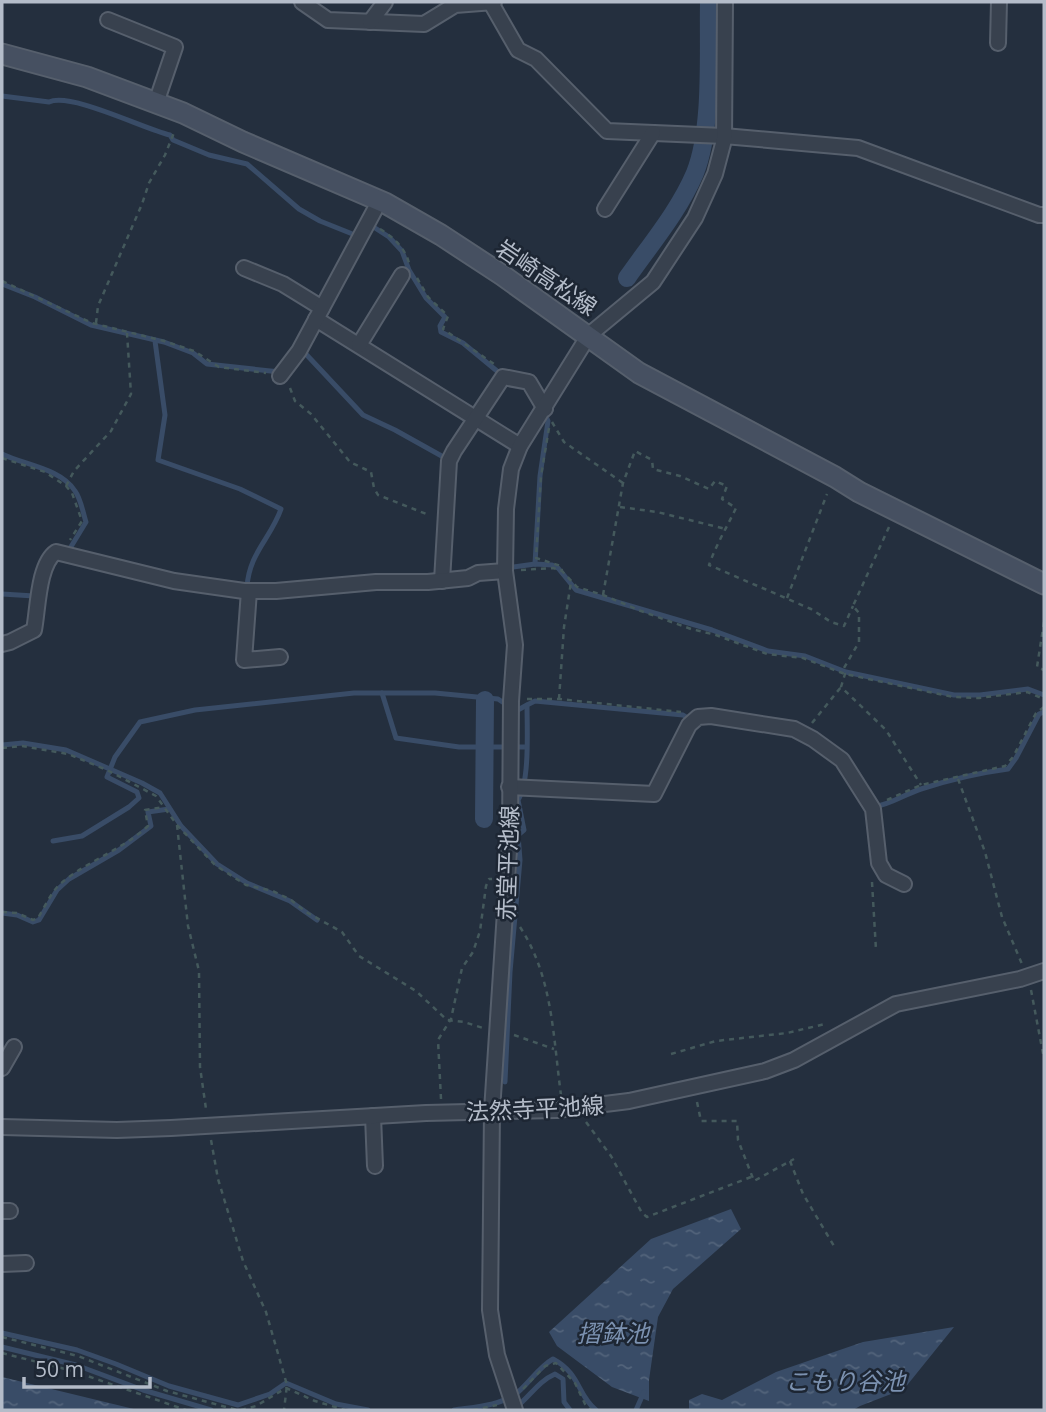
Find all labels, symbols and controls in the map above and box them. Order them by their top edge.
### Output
street label: 岩崎高松線 [490,232,604,322]
street label: 赤堂平池線 [489,805,525,921]
street label: 法然寺平池線 [465,1088,605,1128]
water label: 摺鉢池 [577,1316,651,1349]
scale bar [24,1346,150,1390]
text: 50 m [35,1355,84,1383]
water label: こもり谷池 [785,1364,907,1397]

